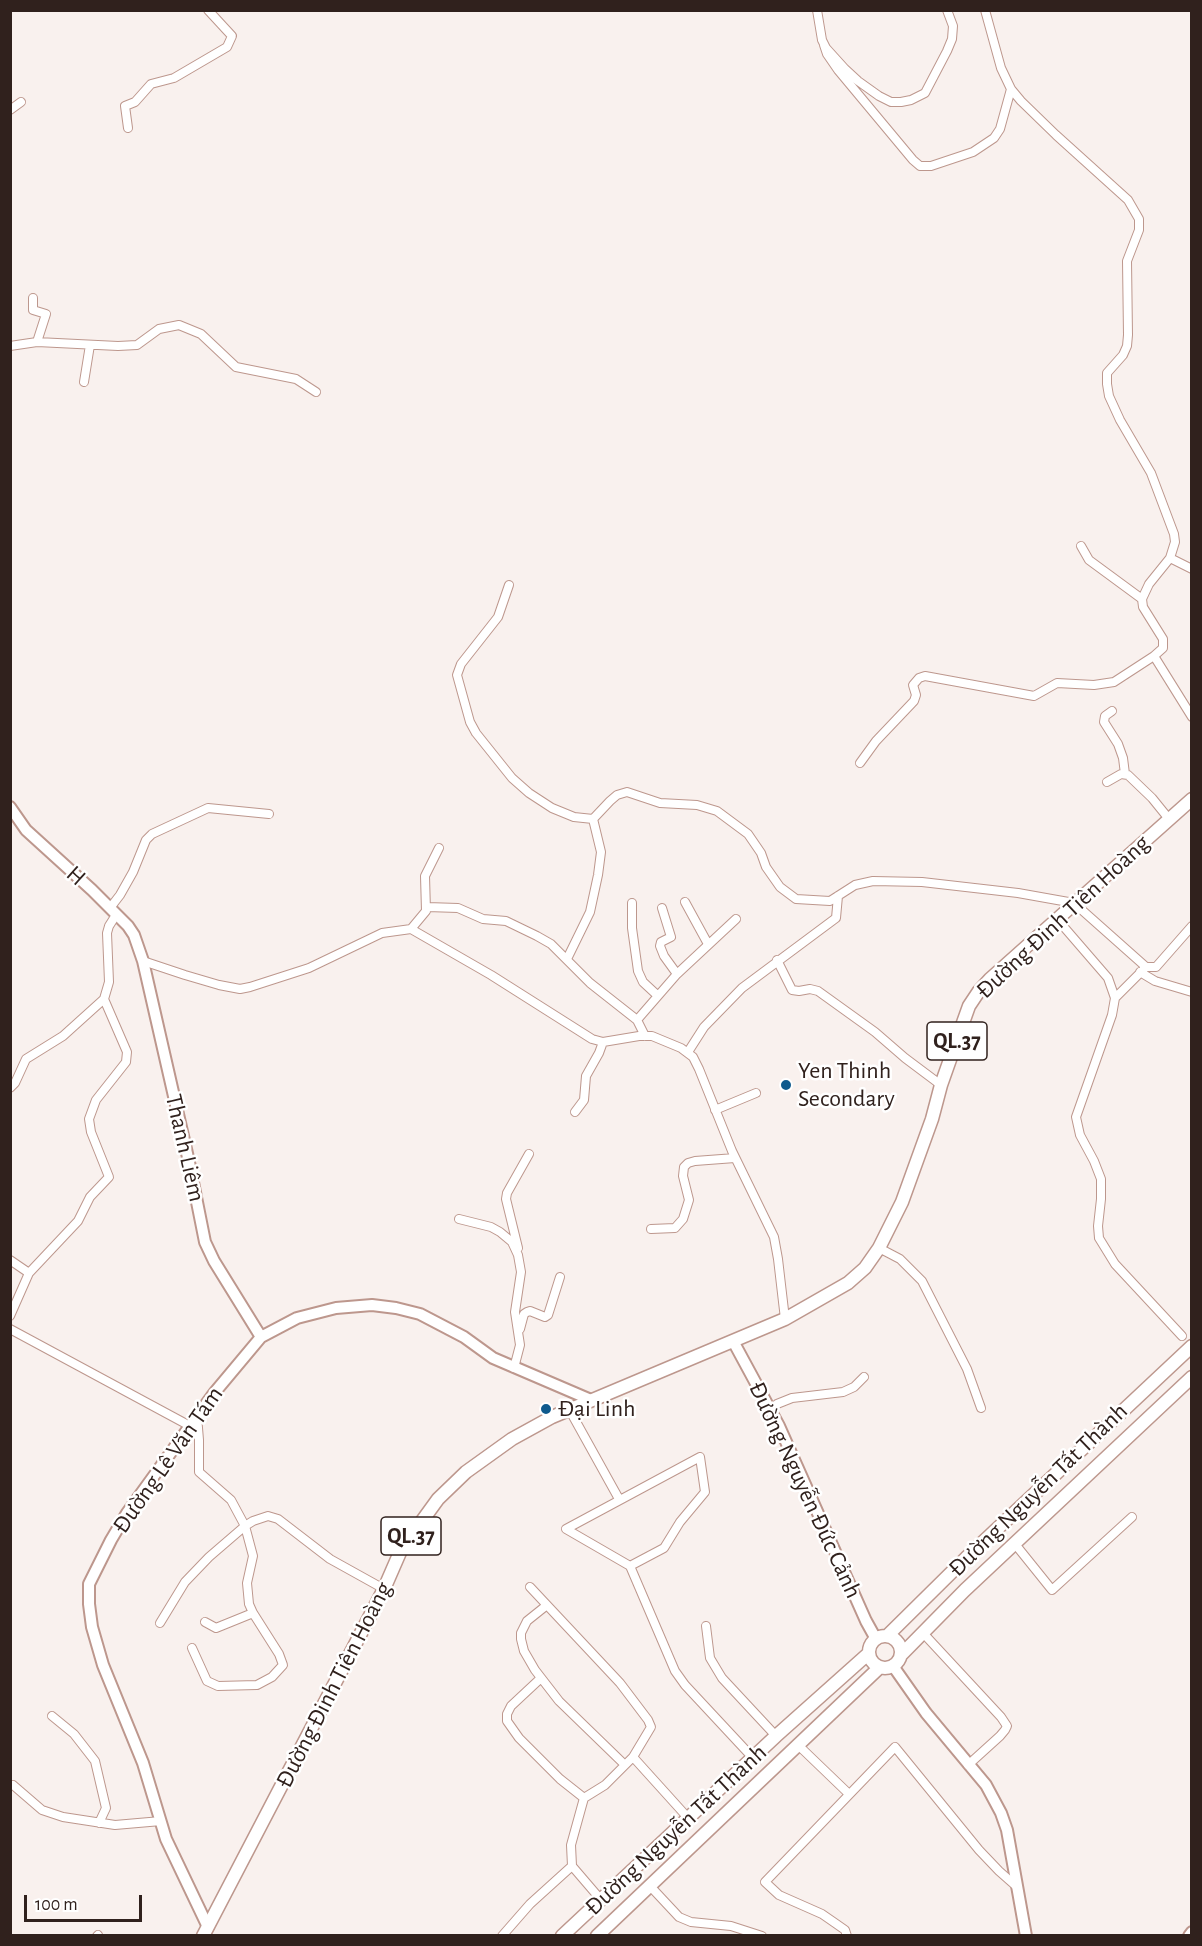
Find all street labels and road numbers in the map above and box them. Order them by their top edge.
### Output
street label: Đường Đinh Tiên Hoàng [970,829,1156,1005]
street label: H [60,860,92,892]
road number: QL.37 [927,1022,987,1060]
street label: Thanh Liêm [159,1091,211,1205]
street label: Đường Nguyễn Đức Cảnh [742,1377,868,1603]
street label: Đường Lê Văn Tám [107,1381,229,1539]
street label: Đường Nguyễn Tất Thành [942,1397,1134,1583]
road number: QL.37 [381,1517,441,1555]
street label: Đường Đinh Tiên Hoàng [270,1577,398,1793]
street label: Đường Nguyễn Tất Thành [579,1738,773,1922]

